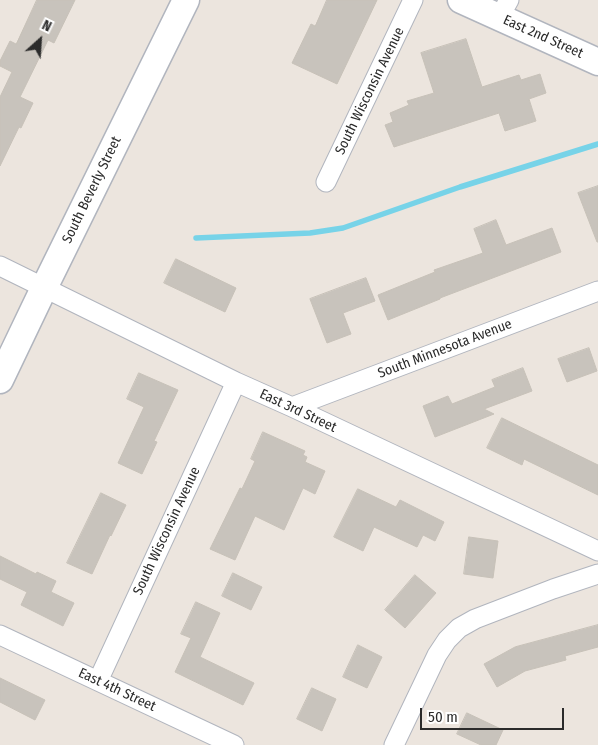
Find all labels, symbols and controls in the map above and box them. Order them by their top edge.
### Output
street label: East 2nd Street [500,12,586,62]
north arrow [15,15,65,65]
text: N [39,17,54,36]
street label: South Wisconsin Avenue [332,25,408,157]
street label: South Beverly Street [59,134,125,246]
street label: South Minnesota Avenue [376,316,514,382]
street label: East 3rd Street [257,386,339,436]
street label: South Wisconsin Avenue [130,464,204,598]
street label: East 4th Street [76,665,158,715]
scale bar [423,698,567,730]
text: 50 m [428,708,458,726]

